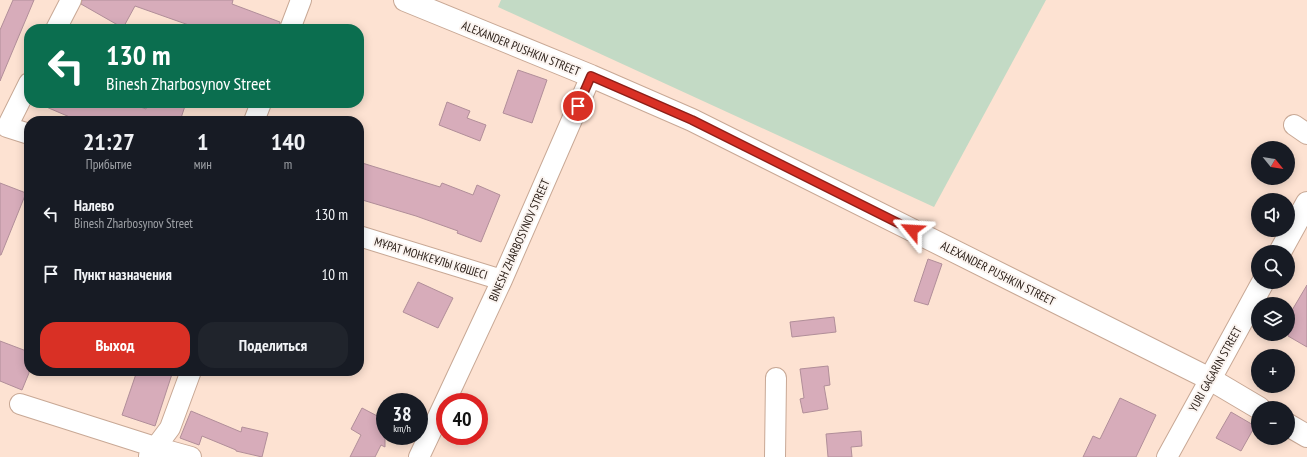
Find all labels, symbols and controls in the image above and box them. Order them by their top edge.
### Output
street label: ALEXANDER PUSHKIN STREET [460,17,583,79]
text: 130 m [106,36,170,73]
icon: left [40,40,92,92]
text: Binesh Zharbosynov Street [106,72,271,95]
pin [561,89,595,123]
icon: arrive [567,95,589,117]
text: 21:27 [83,126,135,157]
text: 1 [197,126,208,157]
text: 140 [271,126,305,157]
north arrow [1251,141,1295,185]
map controls [1251,141,1295,445]
text: Прибытие [86,156,132,173]
text: мин [194,156,212,173]
text: m [284,156,292,173]
street label: BINESH ZHARBOSYNOV STREET [485,176,553,304]
button: sound [1251,193,1295,237]
text: Налево [74,196,114,215]
icon: left [40,203,62,225]
text: 130 m [315,205,348,224]
position arrow [891,209,933,251]
text: Binesh Zharbosynov Street [74,215,193,232]
street label: МҰРАТ МОНКЕҰЛЫ КӨШЕСІ [373,234,489,282]
street label: ALEXANDER PUSHKIN STREET [938,238,1058,309]
button: search [1251,245,1295,289]
icon: arrive [40,263,62,285]
text: Пункт назначения [74,265,172,284]
text: 10 m [322,265,348,284]
button: layers [1251,297,1295,341]
button: Выход [40,322,190,368]
button: Поделиться [198,322,348,368]
street label: YURI GAGARIN STREET [1185,323,1245,414]
button: + [1251,349,1295,393]
speed limit sign: 40 [436,393,488,445]
text: 38 [392,401,412,427]
button: − [1251,401,1295,445]
text: km/h [393,422,411,435]

